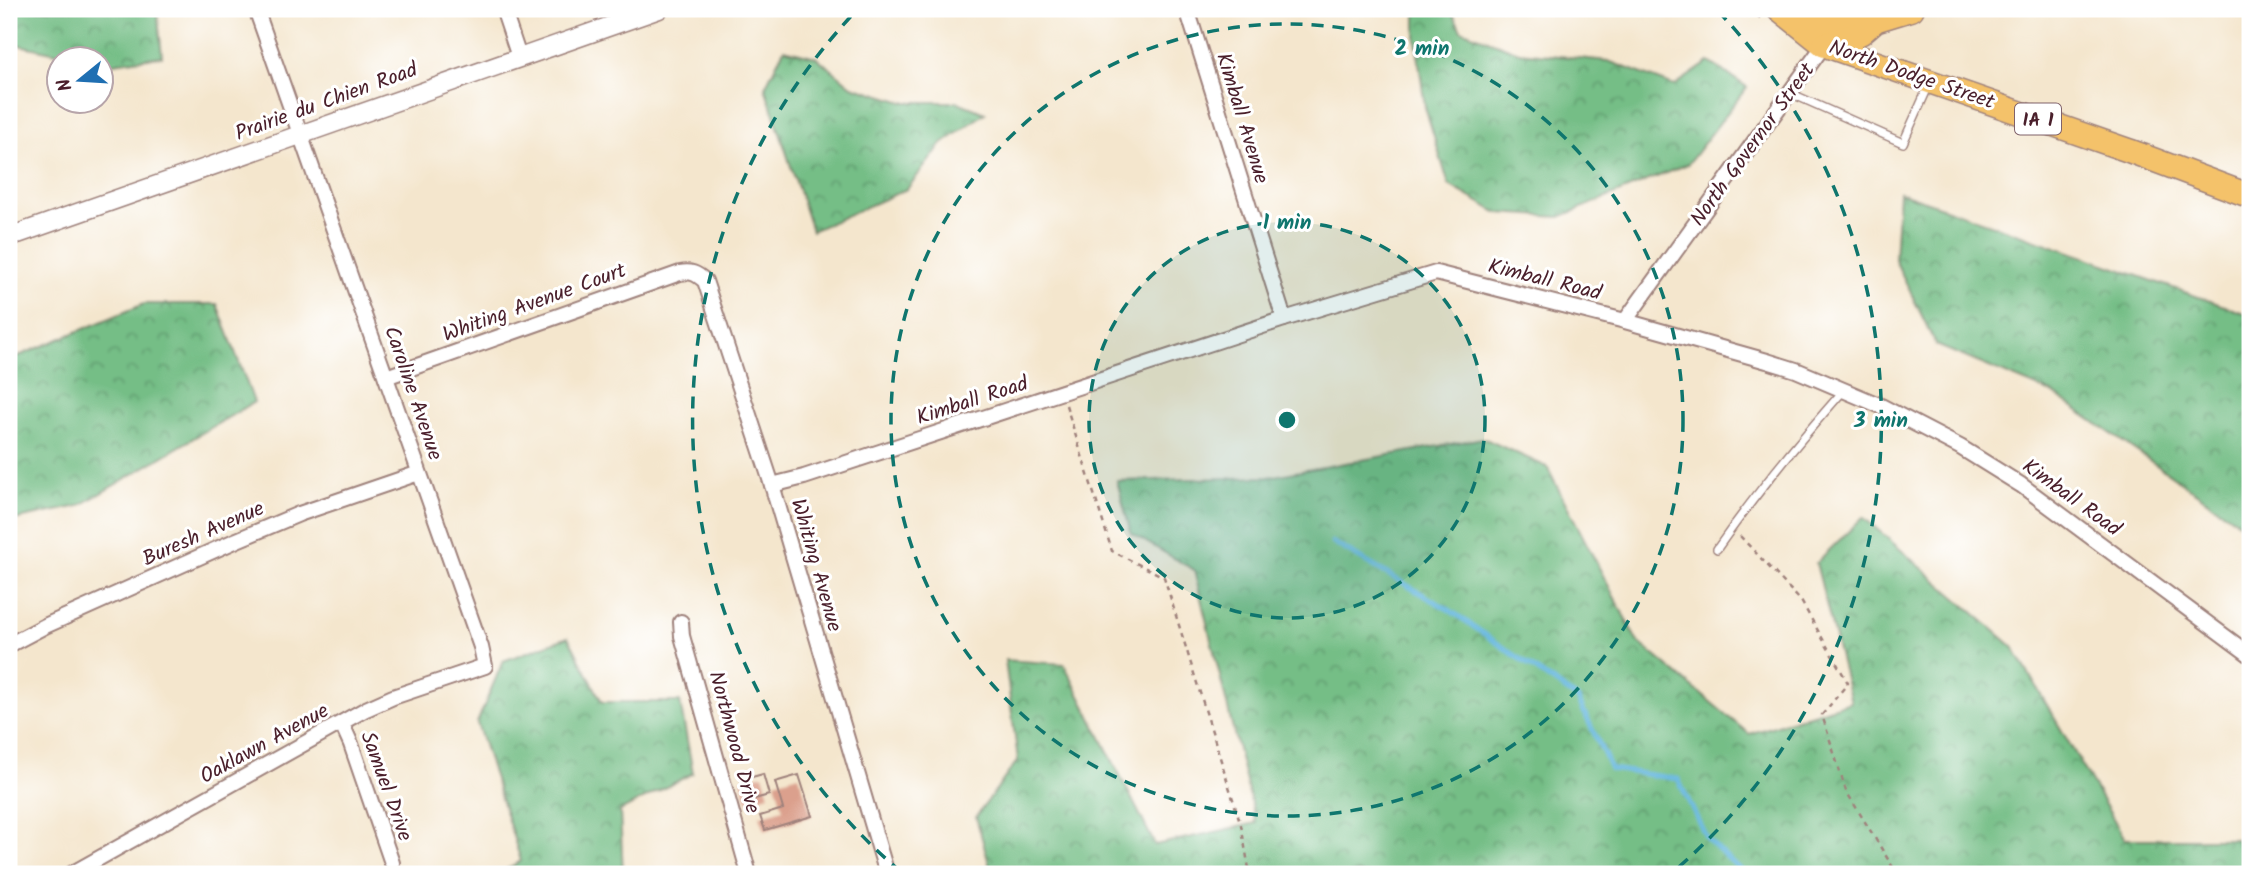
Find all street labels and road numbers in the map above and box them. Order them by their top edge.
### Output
street label: North Dodge Street [1824,32,2000,119]
street label: Kimball Avenue [1206,49,1277,189]
street label: Prairie du Chien Road [231,54,423,151]
street label: North Governor Street [1682,55,1825,234]
road number: IA 1 [2015,104,2061,134]
street label: Kimball Road [1484,250,1605,311]
street label: Whiting Avenue Court [438,255,632,352]
street label: Caroline Avenue [374,322,451,466]
street label: Kimball Road [912,368,1033,435]
street label: Kimball Road [2015,451,2128,546]
street label: Buresh Avenue [137,493,270,576]
street label: Whiting Avenue [781,495,850,636]
street label: Northwood Drive [699,668,769,818]
street label: Oaklawn Avenue [194,695,336,793]
street label: Samuel Drive [350,727,421,847]

